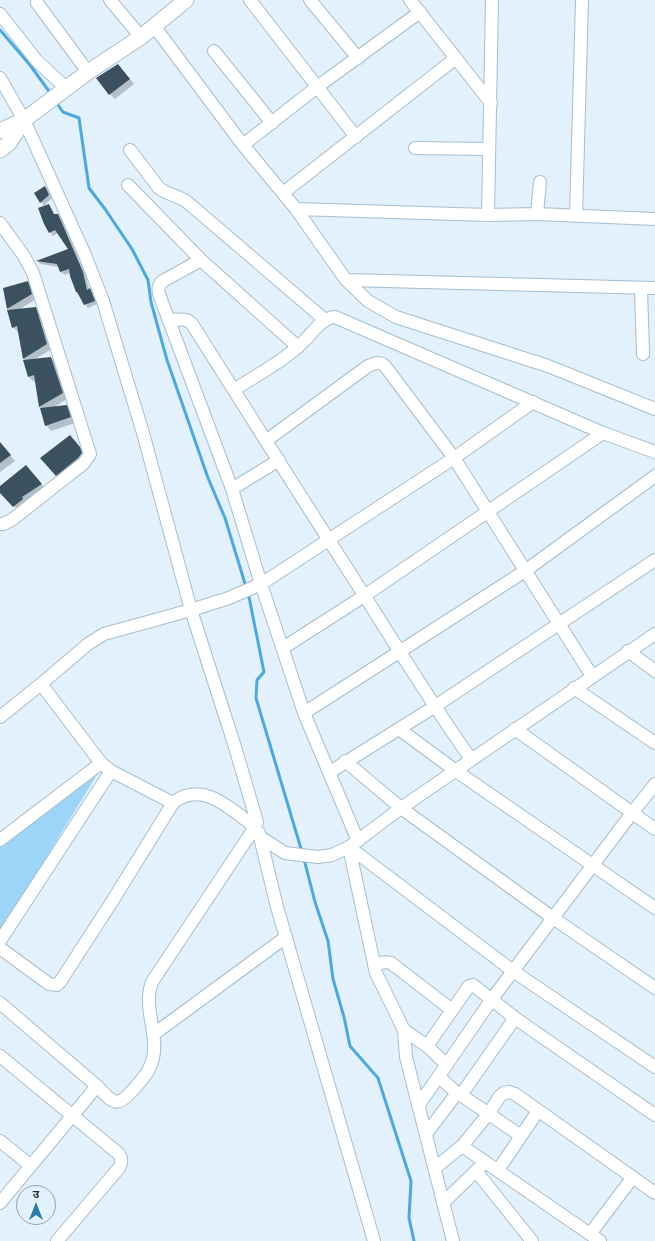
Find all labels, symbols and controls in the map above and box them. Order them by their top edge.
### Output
north arrow [16,1185,56,1225]
text: उ [33,1187,39,1200]

